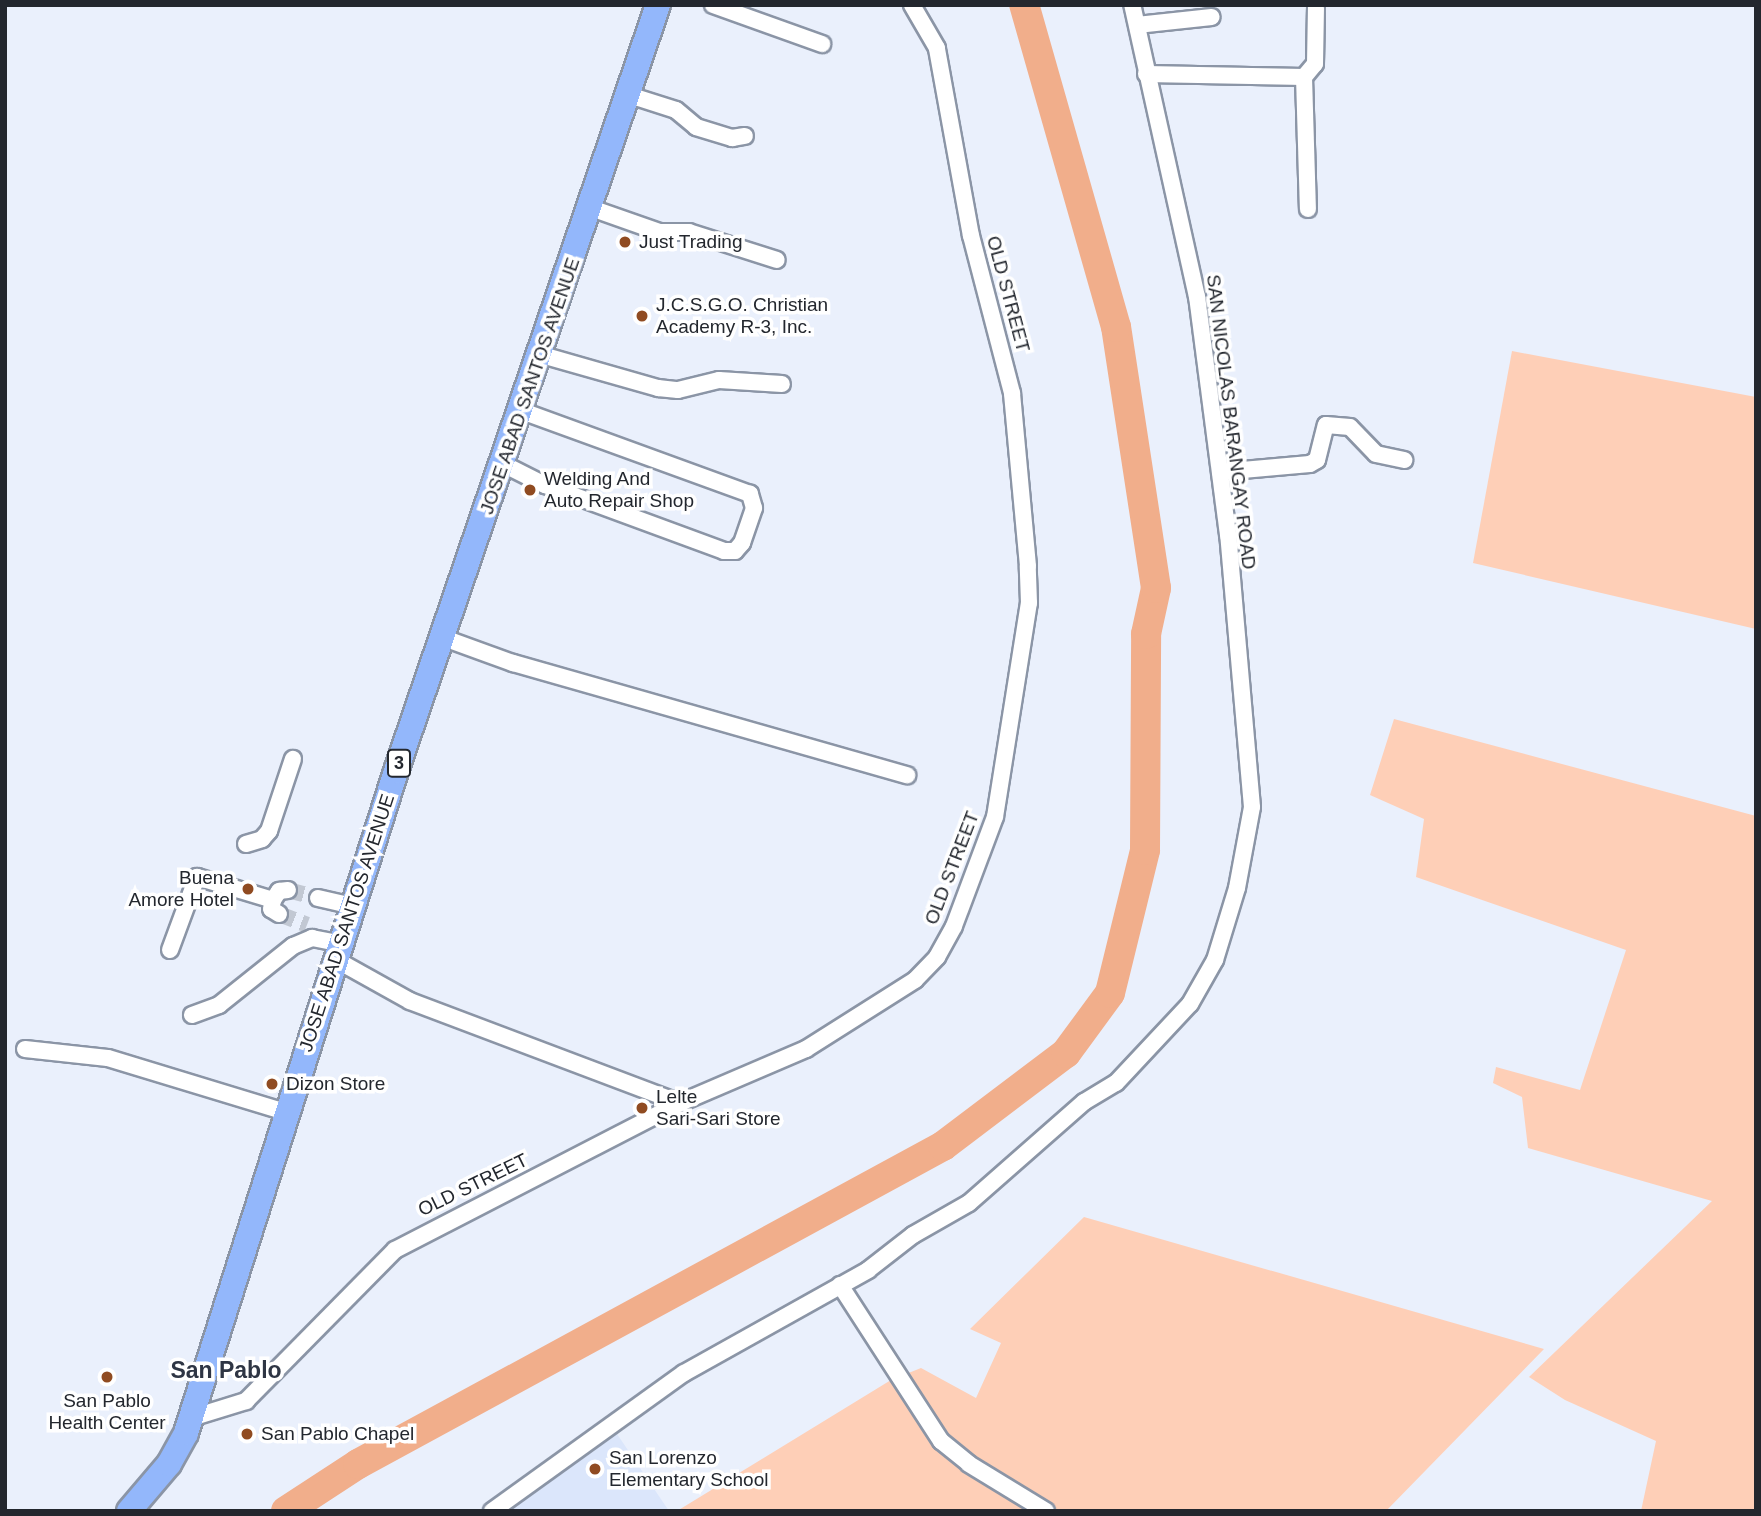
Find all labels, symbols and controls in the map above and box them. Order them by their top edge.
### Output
place label: Just Trading [639,231,743,253]
street label: OLD STREET [982,233,1034,355]
marker: Just Trading [617,234,633,250]
street label: JOSE ABAD SANTOS AVENUE [475,254,585,518]
street label: SAN NICOLAS BARANGAY ROAD [1202,273,1260,571]
place label: J.C.S.G.O. Christian Academy R-3, Inc. [656,294,828,338]
marker: J.C.S.G.O. Christian Academy R-3, Inc. [634,308,650,324]
place label: Welding And Auto Repair Shop [544,468,694,512]
marker: Welding And Auto Repair Shop [522,482,538,498]
road number: 3 [387,748,411,778]
street label: JOSE ABAD SANTOS AVENUE [294,790,400,1056]
street label: OLD STREET [920,808,984,928]
place label: Buena Amore Hotel [128,867,234,911]
marker: Buena Amore Hotel [240,881,256,897]
place label: Dizon Store [286,1073,385,1095]
marker: Dizon Store [264,1076,280,1092]
place label: Lelte Sari-Sari Store [656,1086,781,1130]
marker: Lelte Sari-Sari Store [634,1100,650,1116]
street label: OLD STREET [414,1149,532,1221]
district label: San Pablo [170,1356,282,1384]
marker: San Pablo Health Center [97,1367,117,1387]
place label: San Pablo Health Center [48,1390,166,1434]
place label: San Pablo Chapel [261,1423,414,1445]
marker: San Pablo Chapel [239,1426,255,1442]
place label: San Lorenzo Elementary School [609,1447,768,1491]
marker: San Lorenzo Elementary School [587,1461,603,1477]

